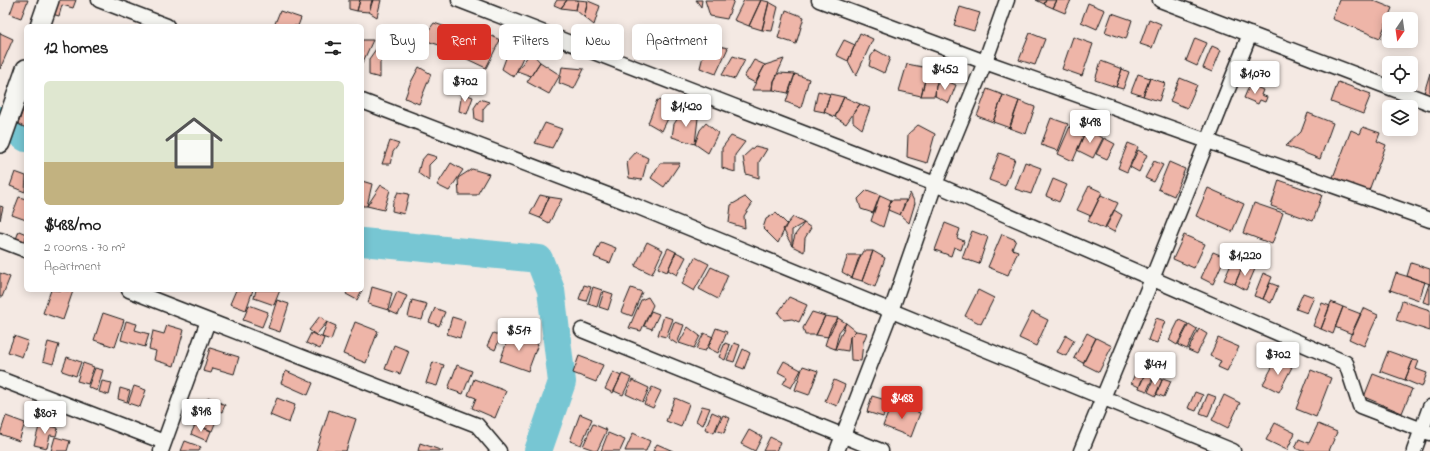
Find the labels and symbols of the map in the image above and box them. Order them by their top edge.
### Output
north arrow [1382,12,1418,48]
pin: $452 [921,57,969,91]
pin: $1,070 [1222,61,1288,95]
pin: $702 [441,69,489,103]
pin: $1,420 [653,94,719,128]
pin: $498 [1066,110,1114,144]
pin: $1,220 [1212,243,1278,277]
pin: $517 [495,318,543,352]
pin: $702 [1254,342,1302,376]
pin: $471 [1131,352,1179,386]
pin: $488 [878,386,926,420]
pin: $918 [177,399,225,433]
pin: $807 [21,401,69,435]

